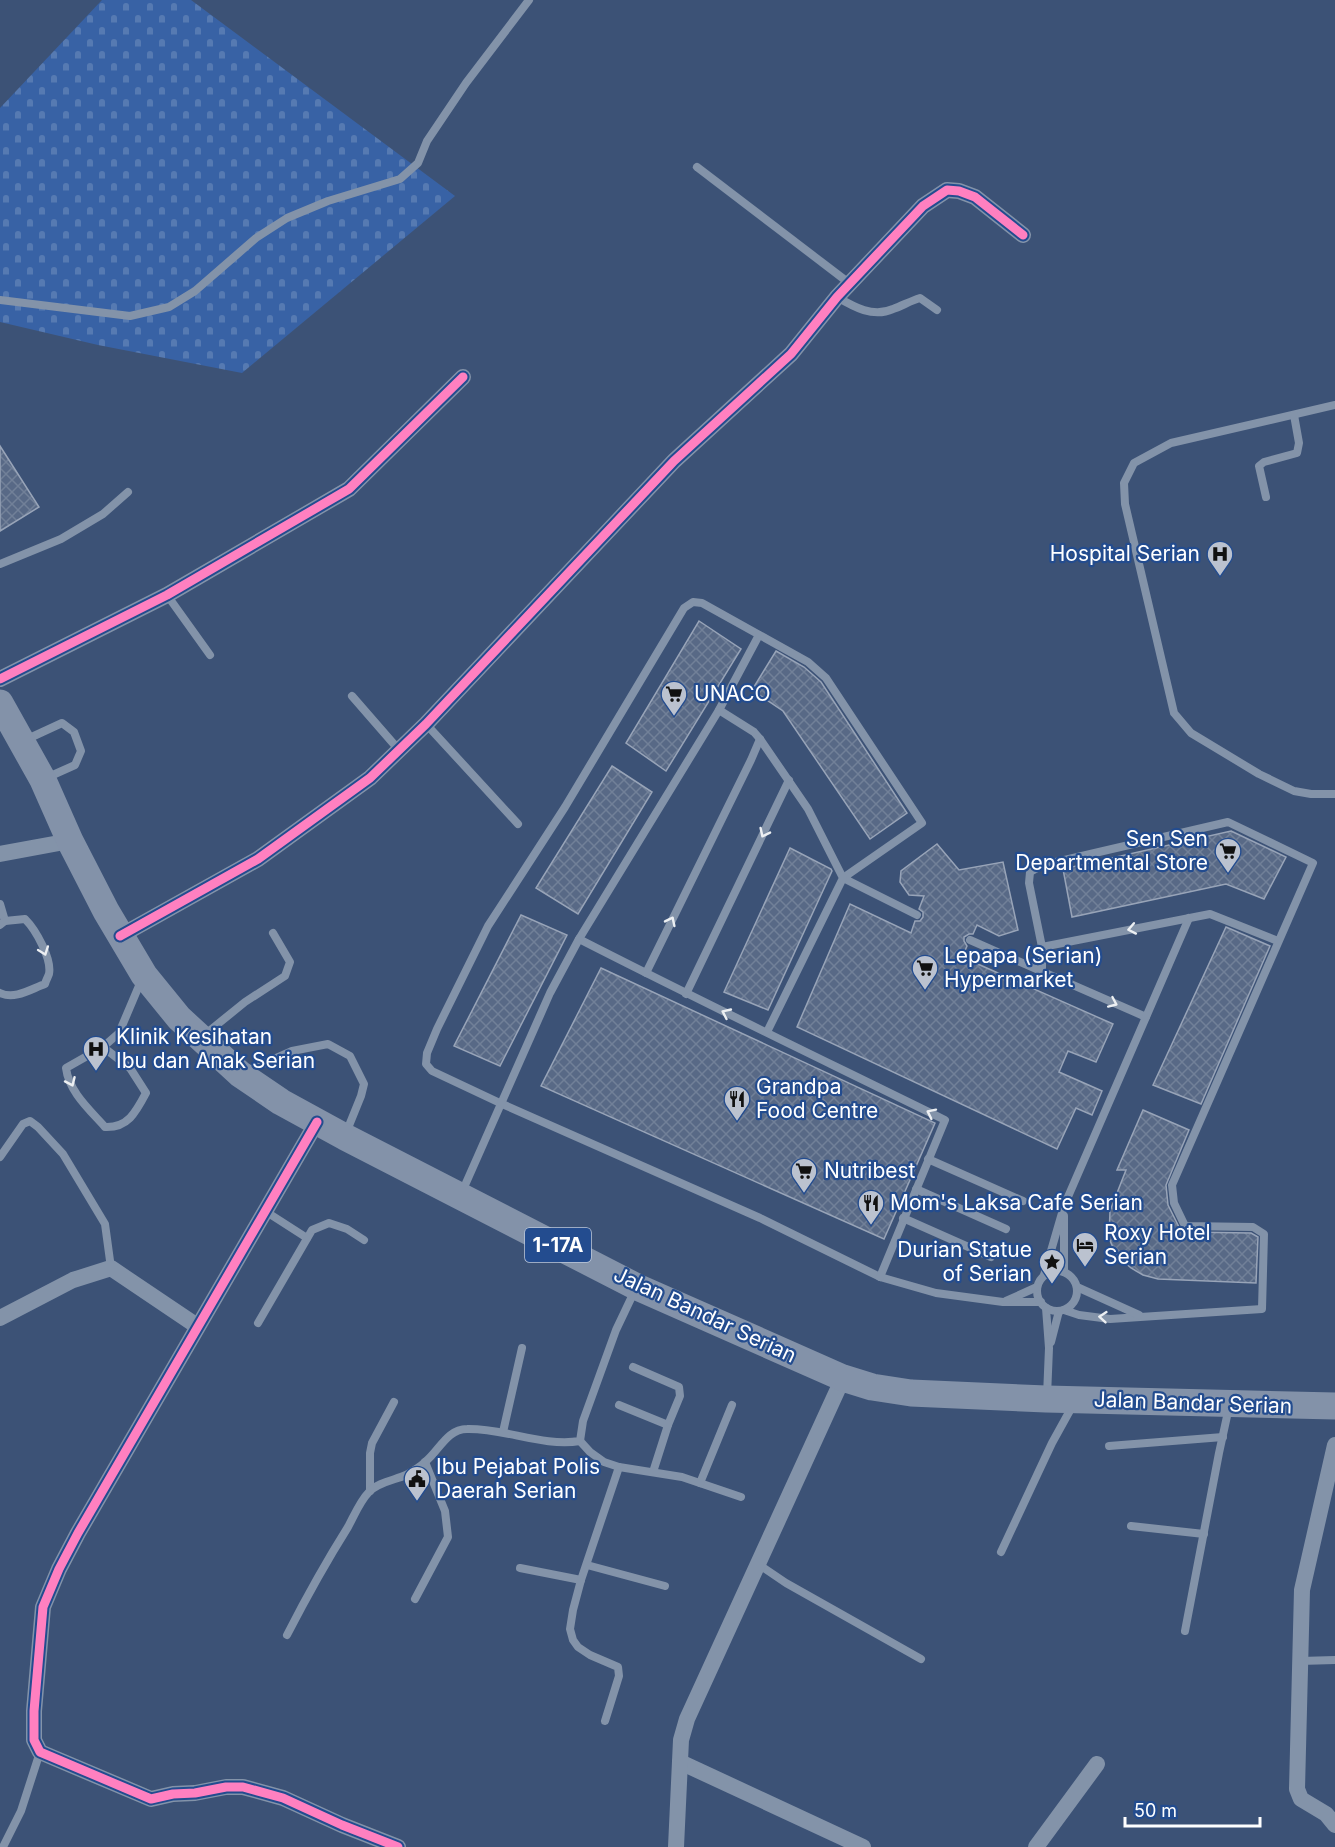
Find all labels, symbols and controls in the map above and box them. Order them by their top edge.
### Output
hospital icon: Hospital Serian [1205,539,1235,577]
place label: Hospital Serian [1050,541,1200,566]
supermarket icon: UNACO [659,679,689,717]
place label: UNACO [694,681,771,706]
place label: Sen Sen Departmental Store [1015,826,1208,875]
one-way arrow [759,827,771,838]
supermarket icon: Sen Sen Departmental Store [1213,836,1243,874]
one-way arrow [664,916,676,927]
one-way arrow [1127,922,1137,935]
place label: Lepapa (Serian) Hypermarket [944,943,1102,992]
one-way arrow [36,946,49,956]
supermarket icon: Lepapa (Serian) Hypermarket [910,953,940,991]
one-way arrow [1107,995,1118,1007]
one-way arrow [722,1008,733,1020]
place label: Klinik Kesihatan Ibu dan Anak Serian [116,1024,315,1073]
hospital icon: Klinik Kesihatan Ibu dan Anak Serian [81,1034,111,1072]
place label: Grandpa Food Centre [756,1074,878,1123]
one-way arrow [63,1076,75,1087]
restaurant icon: Grandpa Food Centre [722,1084,752,1122]
one-way arrow [926,1109,937,1121]
supermarket icon: Nutribest [789,1156,819,1194]
place label: Nutribest [824,1158,916,1183]
restaurant icon: Mom's Laksa Cafe Serian [856,1188,886,1226]
place label: Mom's Laksa Cafe Serian [890,1190,1143,1215]
place label: Roxy Hotel Serian [1104,1220,1211,1269]
road number: 1-17A [525,1228,591,1262]
hotel icon: Roxy Hotel Serian [1070,1230,1100,1268]
place label: Durian Statue of Serian [897,1237,1032,1286]
place icon: Durian Statue of Serian [1037,1247,1067,1285]
street label: Jalan Bandar Serian [610,1261,800,1368]
one-way arrow [1098,1311,1107,1324]
street label: Jalan Bandar Serian [1093,1387,1293,1418]
place label: Ibu Pejabat Polis Daerah Serian [436,1454,600,1503]
public building icon: Ibu Pejabat Polis Daerah Serian [402,1464,432,1502]
scale bar [1125,1790,1260,1828]
text: 50 m [1134,1800,1177,1821]

